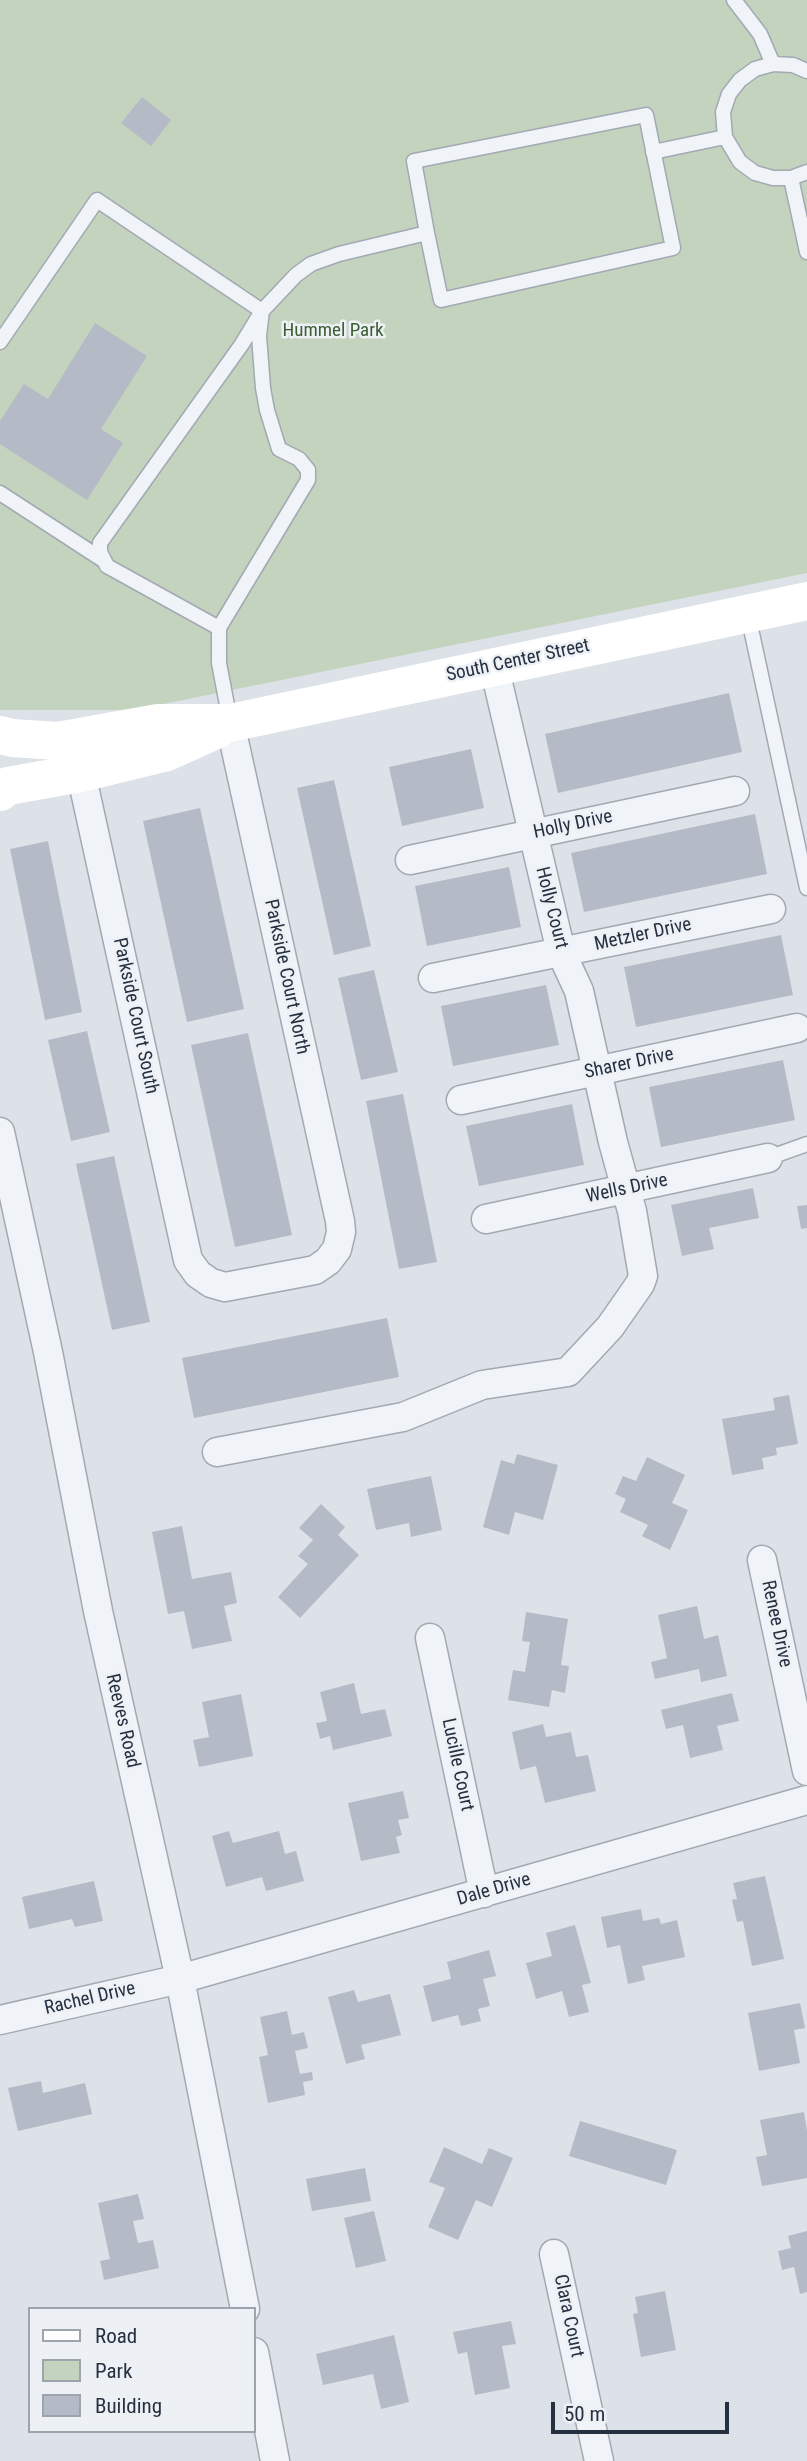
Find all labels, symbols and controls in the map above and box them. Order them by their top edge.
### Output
park label: Hummel Park [282,320,384,342]
street label: South Center Street [444,635,592,687]
street label: Holly Drive [531,806,615,844]
street label: Holly Court [530,865,572,951]
street label: Parkside Court North [258,898,314,1056]
street label: Metzler Drive [592,914,694,956]
street label: Parkside Court South [107,936,163,1096]
street label: Sharer Drive [582,1043,676,1085]
street label: Wells Drive [584,1169,670,1209]
street label: Renee Drive [756,1578,796,1670]
street label: Reeves Road [100,1672,144,1770]
street label: Lucille Court [436,1717,478,1813]
street label: Dale Drive [455,1869,533,1911]
street label: Rachel Drive [42,1977,138,2021]
street label: Clara Court [548,2272,588,2360]
legend [28,2307,256,2433]
text: Road [95,2324,137,2348]
text: Park [95,2359,132,2383]
scale bar [555,2388,734,2432]
text: Building [95,2394,162,2418]
text: 50 m [564,2402,605,2426]

